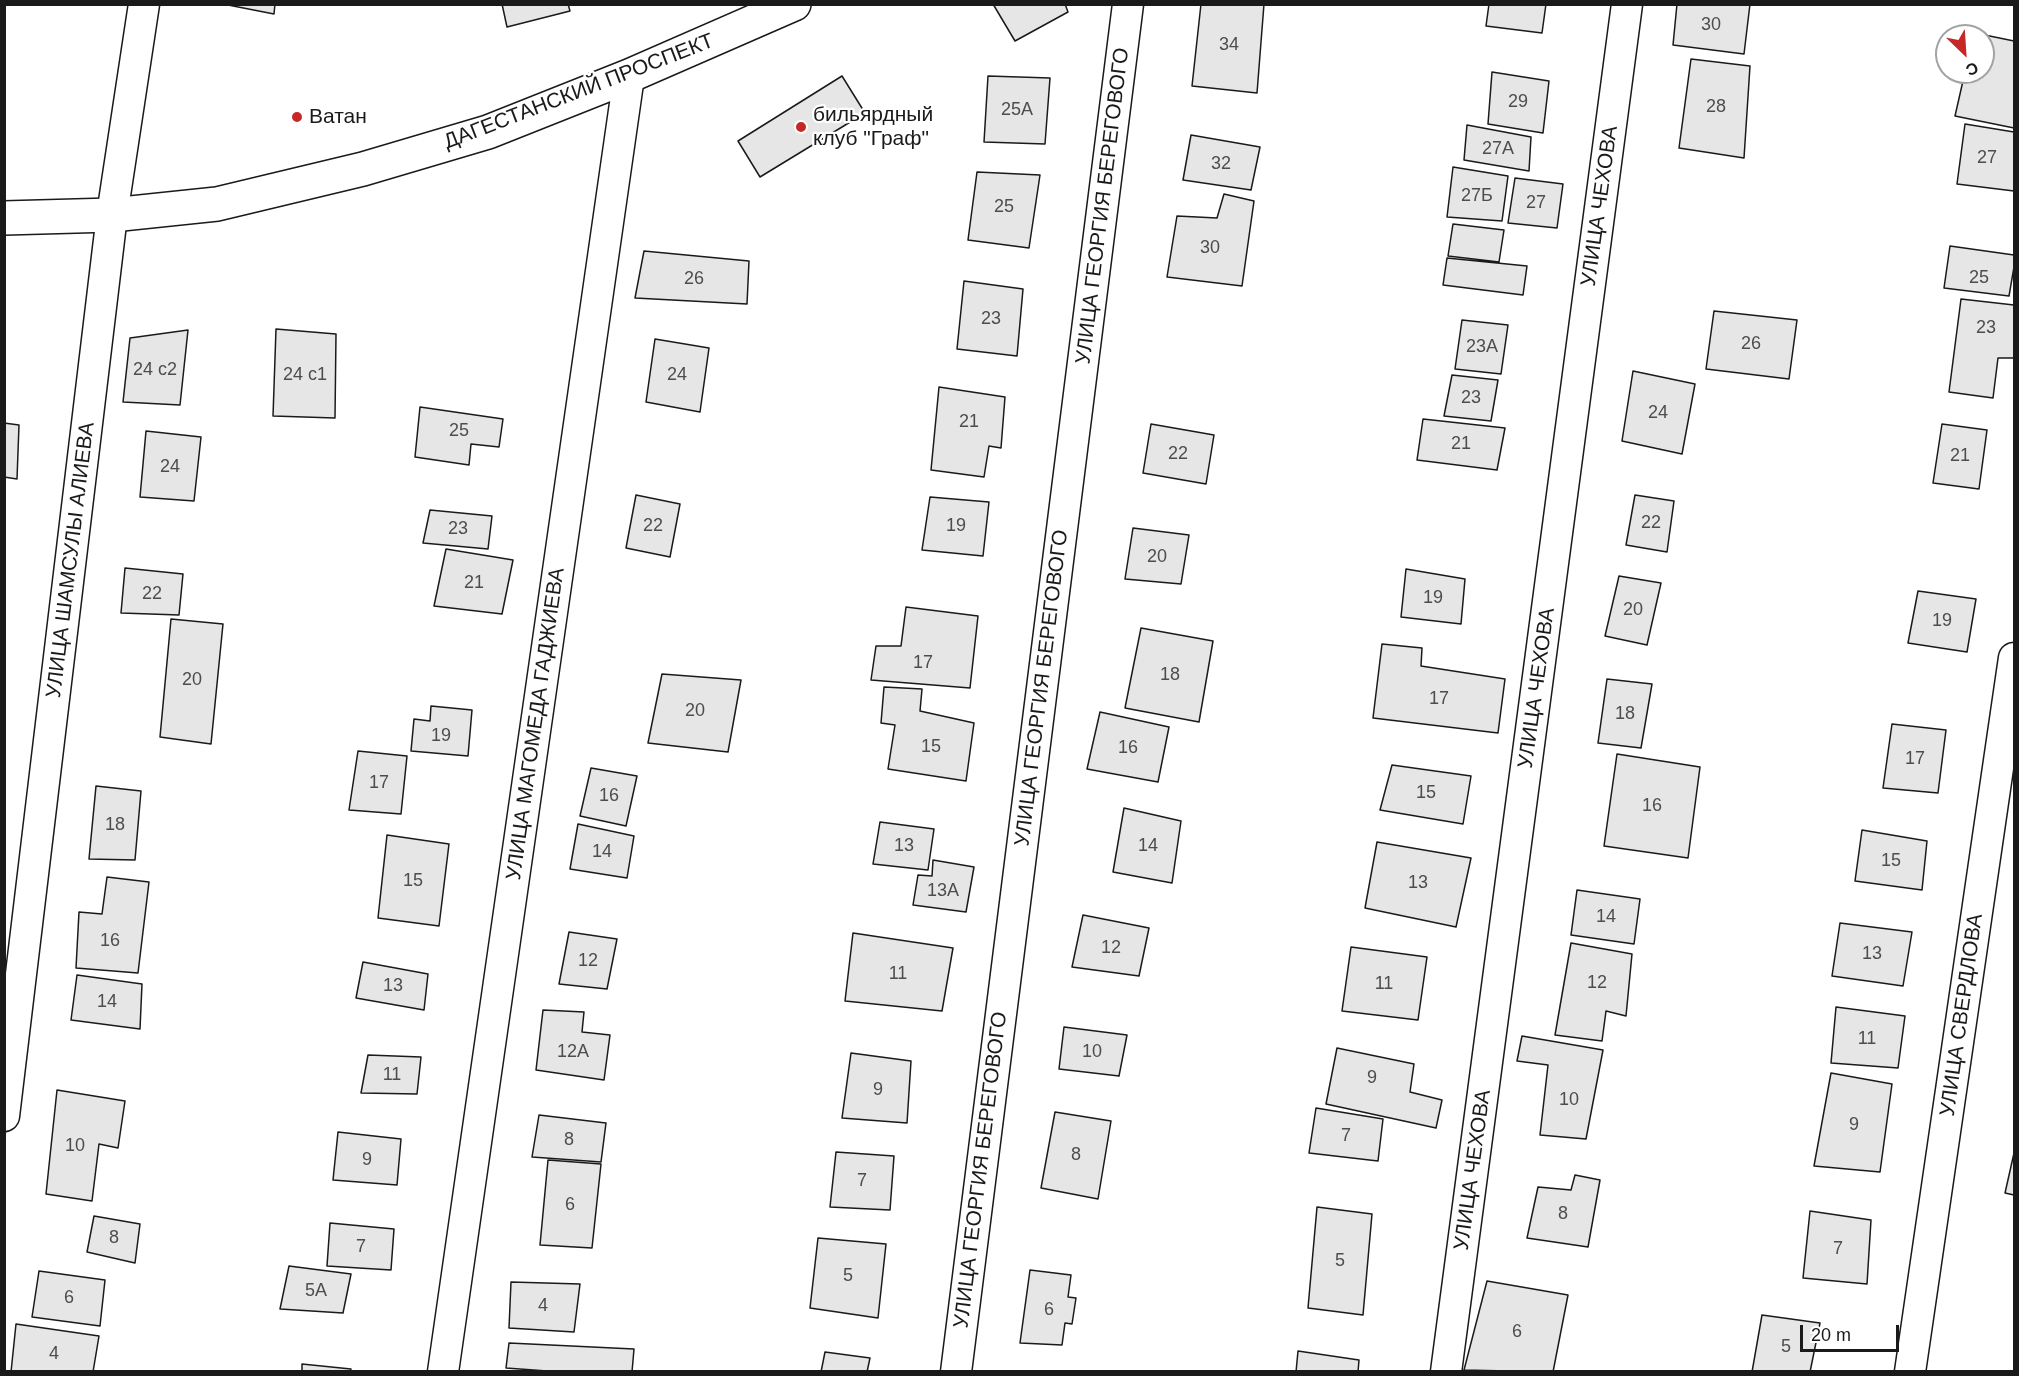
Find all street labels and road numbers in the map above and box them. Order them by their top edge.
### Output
street label: ДАГЕСТАНСКИЙ ПРОСПЕКТ [440,29,718,155]
street label: УЛИЦА ГЕОРГИЯ БЕРЕГОВОГО [1071,46,1135,366]
street label: УЛИЦА ЧЕХОВА [1576,124,1624,288]
street label: УЛИЦА ШАМСУЛЫ АЛИЕВА [42,421,100,699]
street label: УЛИЦА ГЕОРГИЯ БЕРЕГОВОГО [1010,528,1074,848]
street label: УЛИЦА МАГОМЕДА ГАДЖИЕВА [502,566,570,882]
street label: УЛИЦА ЧЕХОВА [1513,606,1561,770]
street label: УЛИЦА СВЕРДЛОВА [1935,912,1989,1118]
street label: УЛИЦА ГЕОРГИЯ БЕРЕГОВОГО [949,1010,1013,1330]
street label: УЛИЦА ЧЕХОВА [1449,1088,1497,1252]

